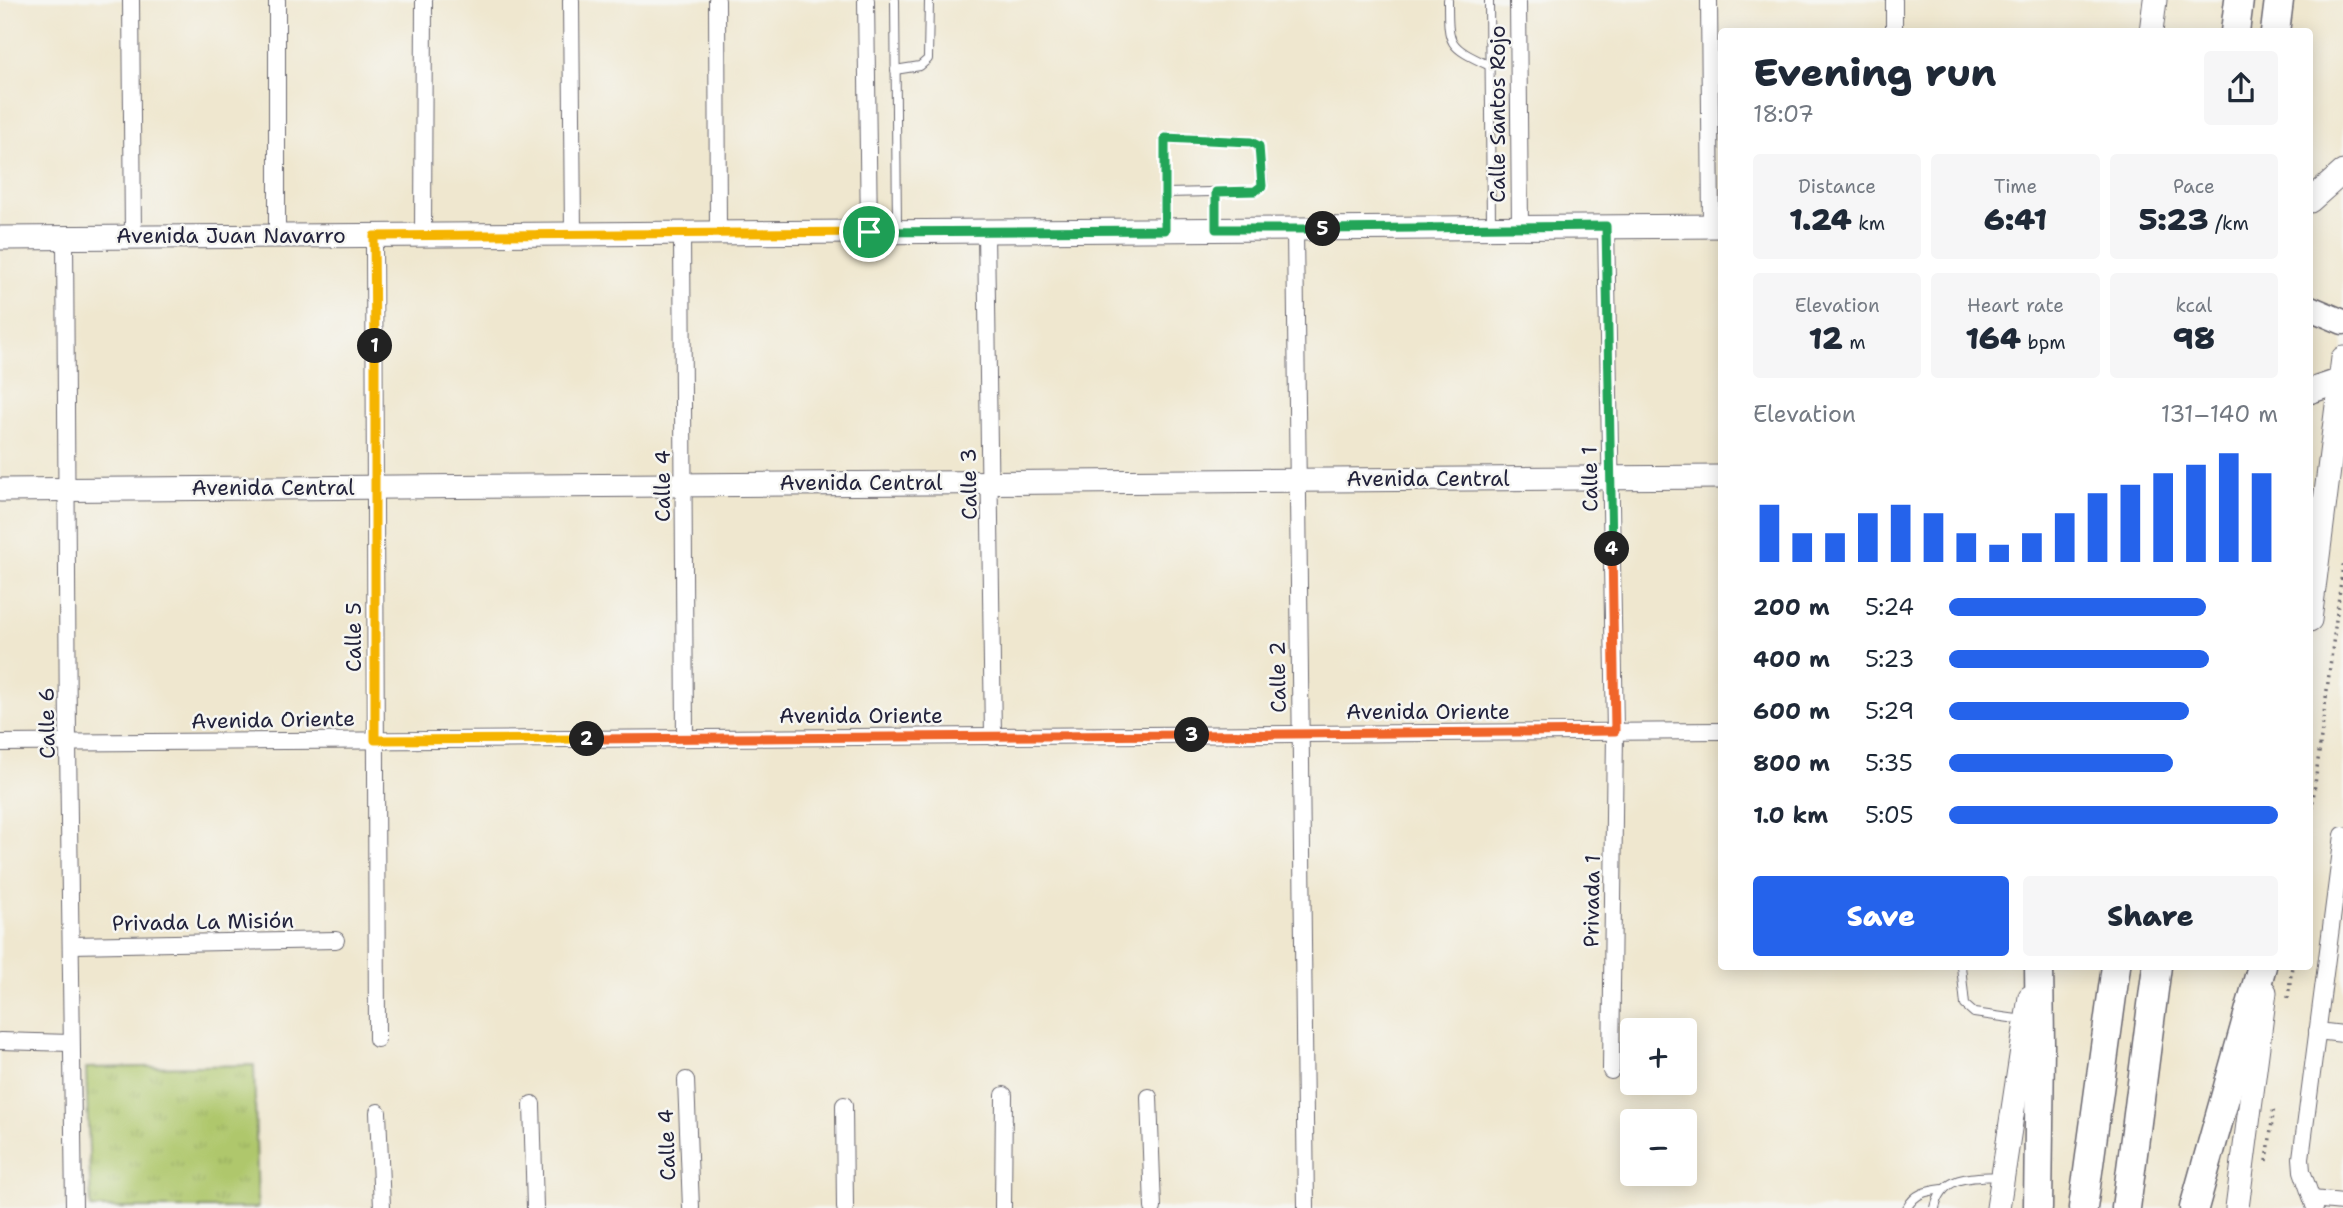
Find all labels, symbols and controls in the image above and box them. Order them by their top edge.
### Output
street label: Calle Santos Rojo [1484,25,1512,203]
text: Evening run [1753,47,1996,98]
button: share [2204,51,2278,125]
text: 18:07 [1753,99,1814,129]
text: Distance [1798,174,1876,199]
text: Time [1994,174,2037,199]
text: Pace [2173,174,2215,199]
text: 1.24 [1789,199,1852,240]
text: 6:41 [1984,199,2047,240]
text: 5:23 [2139,199,2208,240]
pin [839,202,899,262]
text: km [1852,211,1885,236]
text: /km [2208,211,2249,236]
pin: 5 [1306,212,1340,246]
icon: arrive [850,213,888,251]
text: 5 [1317,216,1328,241]
street label: Avenida Juan Navarro [116,222,346,250]
text: Elevation [1795,293,1880,318]
text: Heart rate [1967,293,2064,318]
text: kcal [2175,293,2212,318]
text: 12 [1809,318,1843,359]
text: 164 [1965,318,2021,359]
text: 98 [2173,318,2215,359]
pin: 1 [358,328,392,364]
text: m [1843,330,1866,355]
text: bpm [2021,330,2066,355]
text: 1 [370,333,379,358]
text: Elevation [1753,399,1856,429]
text: 131–140 m [2161,399,2278,429]
street label: Calle 1 [1575,446,1605,512]
street label: Calle 3 [954,448,984,520]
street label: Calle 4 [649,450,677,522]
street label: Avenida Central [1347,465,1510,493]
street label: Avenida Central [780,469,943,497]
street label: Avenida Central [192,474,355,502]
pin: 4 [1594,532,1630,566]
text: 4 [1605,536,1618,561]
text: 200 m [1753,592,1830,622]
text: 5:24 [1865,592,1914,622]
street label: Calle 5 [340,602,368,672]
street label: Calle 2 [1263,641,1293,713]
text: 400 m [1753,644,1830,674]
text: 5:23 [1865,644,1914,674]
street label: Calle 6 [32,687,62,759]
text: 600 m [1753,696,1830,726]
text: 5:29 [1865,696,1914,726]
street label: Avenida Oriente [1346,698,1510,726]
street label: Avenida Oriente [779,702,943,730]
street label: Avenida Oriente [191,705,355,735]
pin: 3 [1174,718,1210,752]
pin: 2 [570,722,604,756]
text: 3 [1185,722,1198,747]
text: 2 [580,726,593,751]
text: 800 m [1753,748,1830,778]
text: 5:35 [1865,748,1913,778]
text: 1.0 km [1753,800,1828,830]
text: 5:05 [1865,800,1914,830]
street label: Privada 1 [1577,854,1607,948]
button: Save [1753,876,2009,956]
button: Share [2023,876,2278,956]
street label: Privada La Misión [112,906,294,938]
map controls [1620,1018,1697,1186]
button: + [1620,1018,1697,1095]
street label: Calle 4 [652,1109,682,1181]
button: − [1620,1109,1697,1186]

